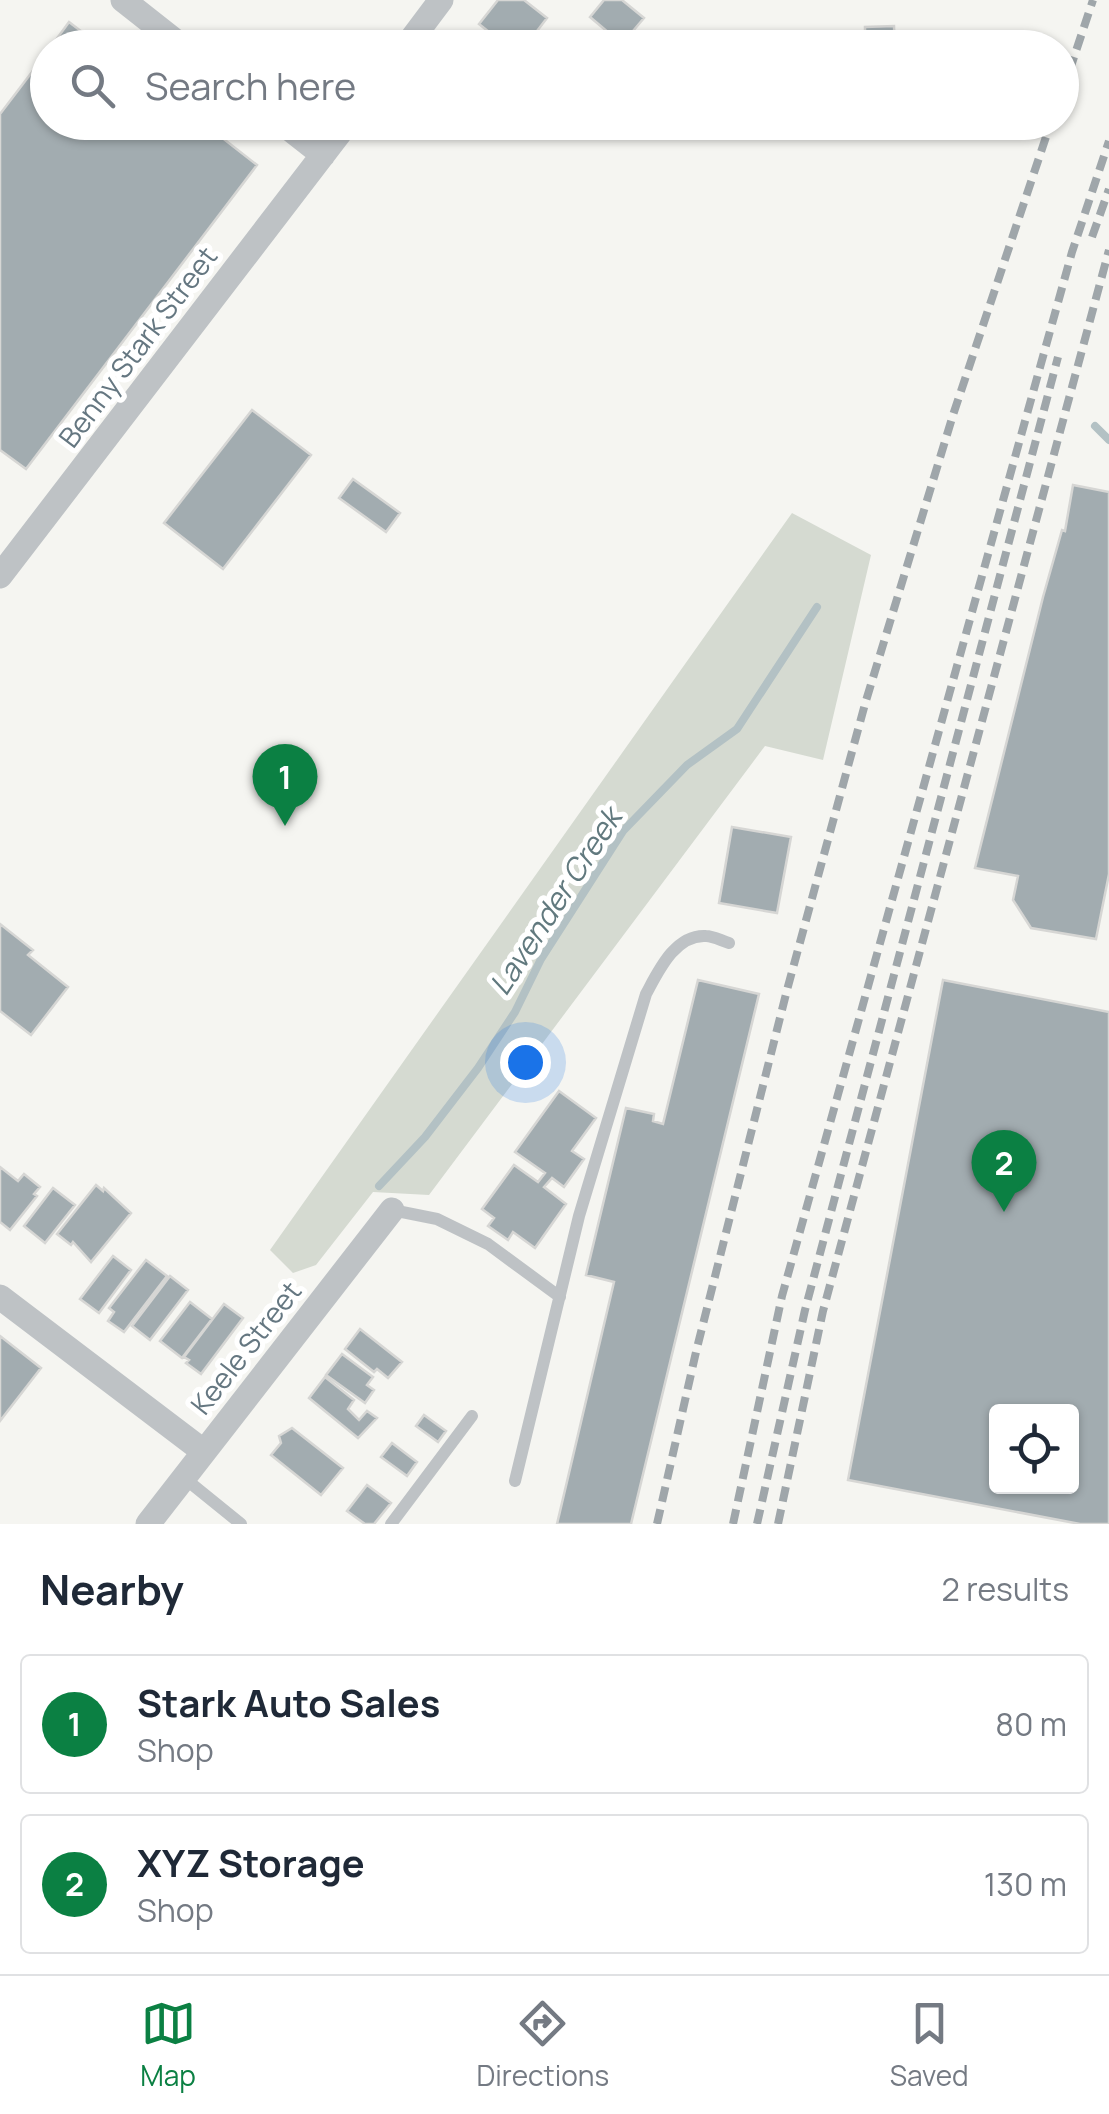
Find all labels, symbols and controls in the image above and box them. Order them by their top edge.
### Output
search box [30,30,1079,140]
icon: search [65,58,120,113]
text: Search here [145,59,356,111]
street label: Benny Stark Street [49,238,225,454]
pin: 1 [252,744,318,826]
water label: Lavender Creek [479,796,633,1002]
your location [500,1037,551,1088]
pin: 2 [972,1130,1036,1212]
street label: Keele Street [181,1273,309,1422]
map controls [989,1404,1079,1494]
button: locate [989,1404,1079,1494]
text: Nearby [40,1560,184,1618]
text: 2 results [942,1567,1069,1611]
text: Stark Auto Sales [137,1676,440,1728]
text: 1 [67,1702,82,1746]
text: 80 m [995,1702,1067,1746]
text: Shop [137,1728,214,1772]
text: XYZ Storage [137,1836,365,1888]
text: 2 [65,1862,84,1906]
text: 130 m [984,1862,1067,1906]
text: Shop [137,1888,214,1932]
tab: Map [140,1996,196,2094]
tab: Directions [477,1996,609,2094]
tab: Saved [890,1996,969,2094]

